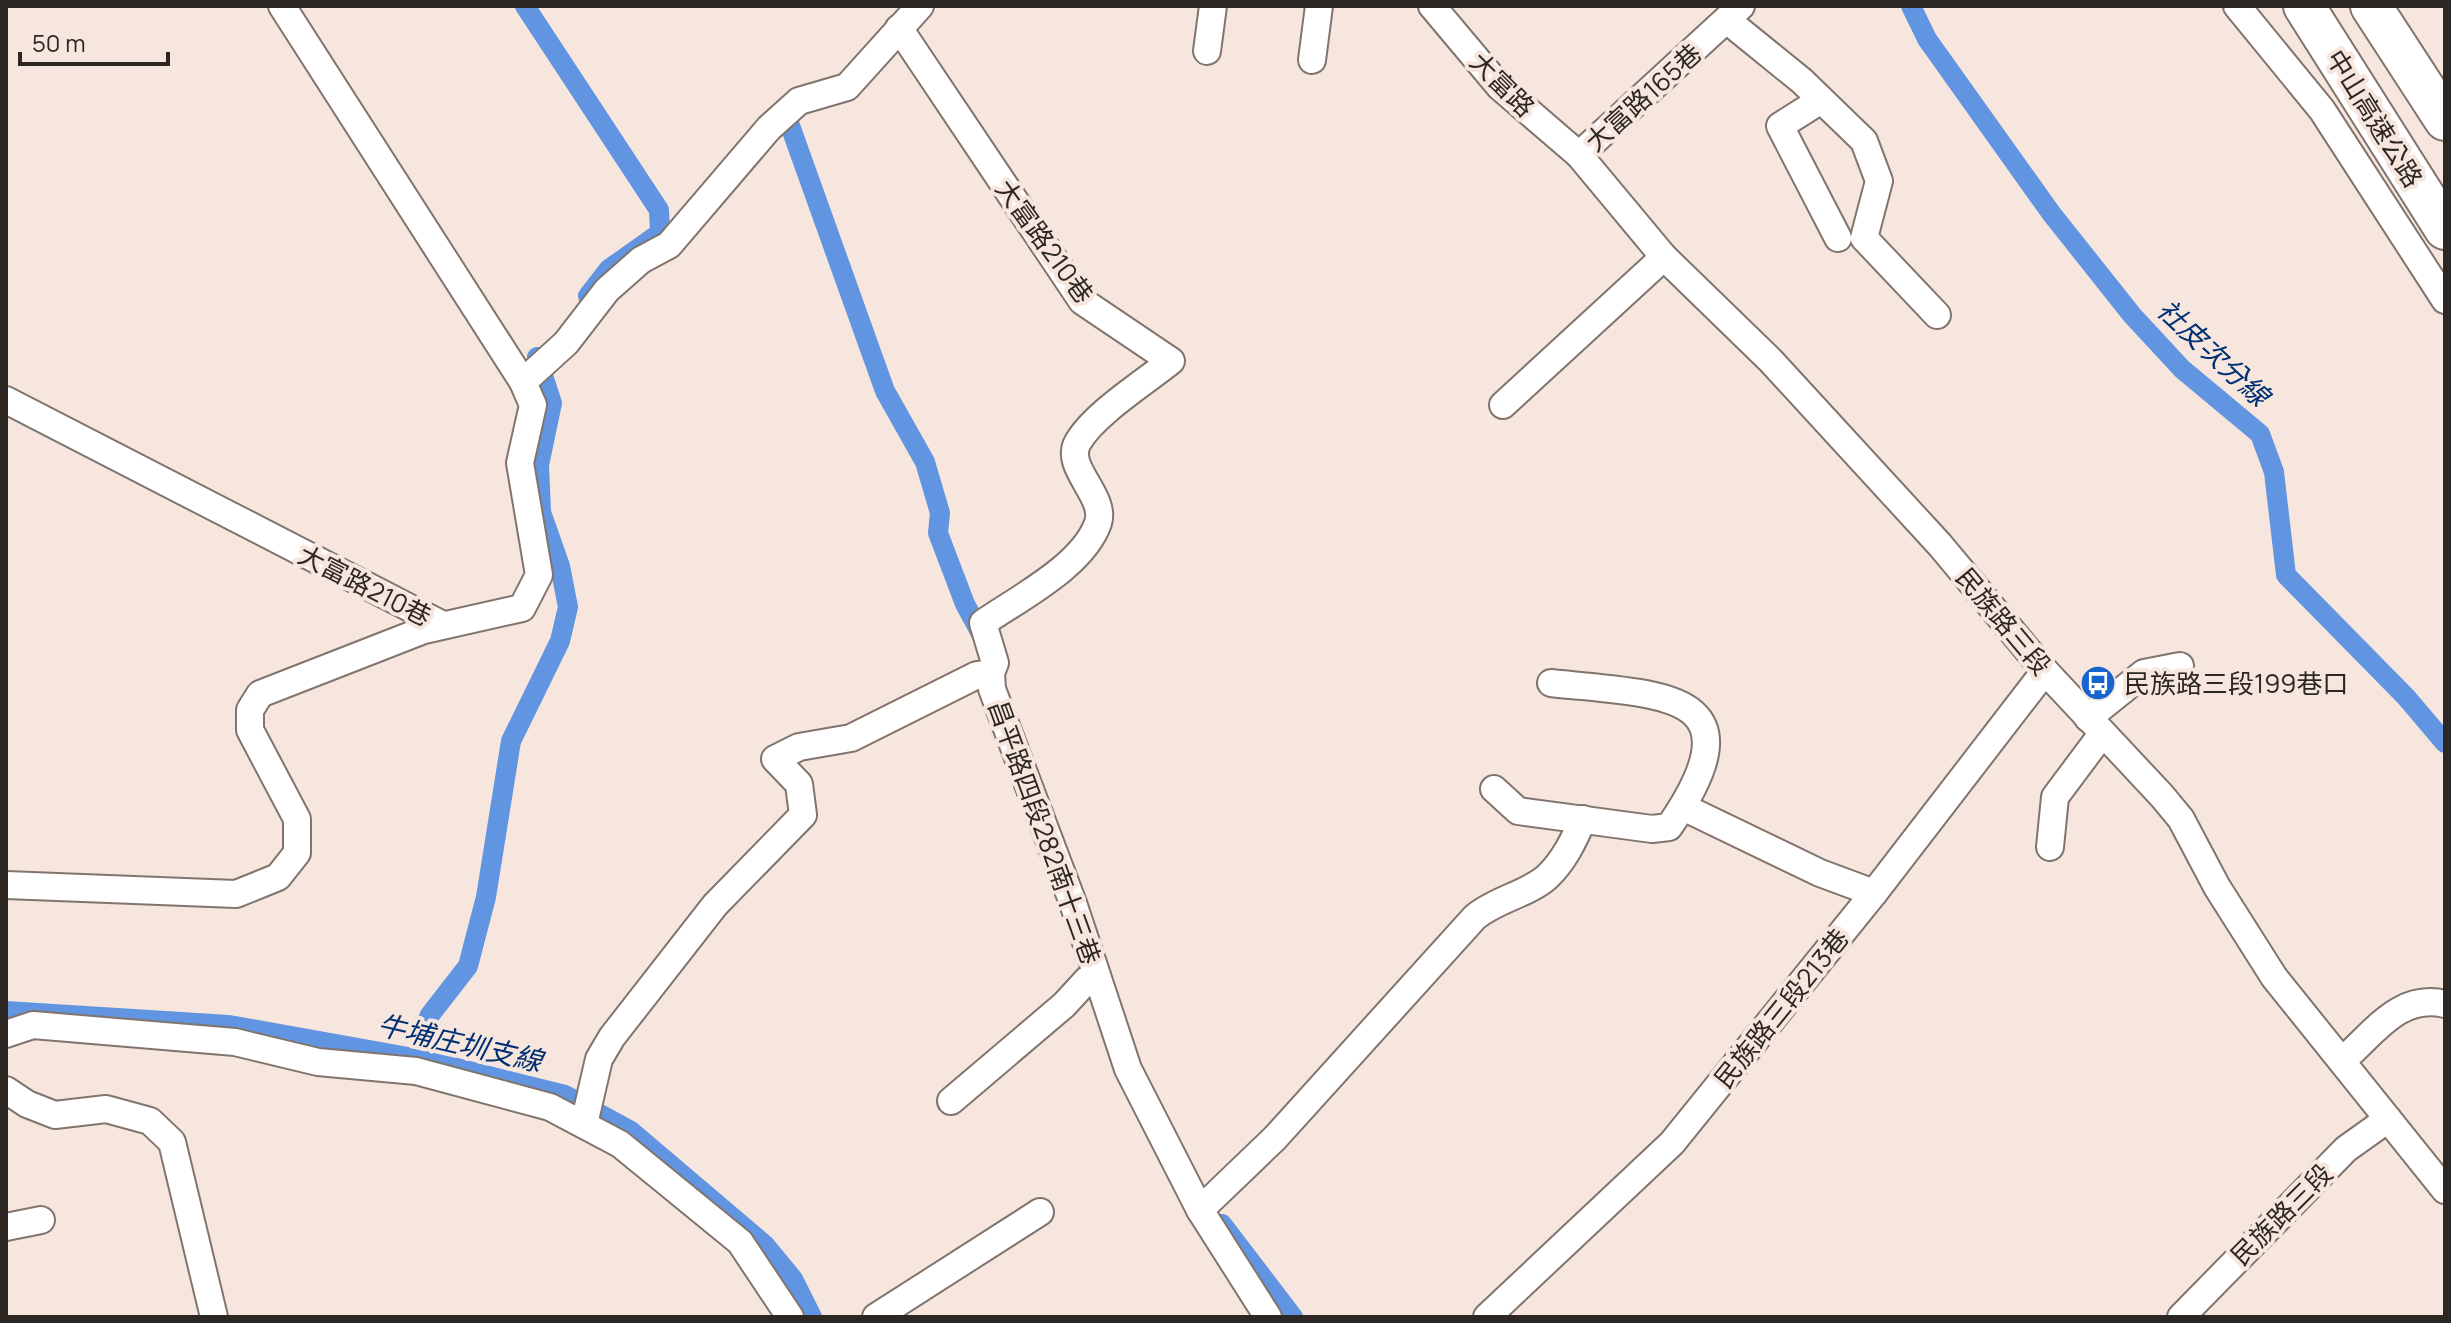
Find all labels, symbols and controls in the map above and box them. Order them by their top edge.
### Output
scale bar [20,16,168,66]
text: 50 m [32,26,86,59]
street label: 大富路165巷 [1577,35,1709,159]
street label: 中山高速公路 [2318,42,2432,194]
street label: 大富路 [1463,44,1543,124]
street label: 大富路210巷 [988,172,1102,310]
water label: 社皮次分線 [2150,290,2280,416]
street label: 大富路210巷 [292,536,438,634]
street label: 民族路三段 [1948,560,2060,682]
bus stop icon: 民族路三段199巷口 [2079,664,2117,702]
place label: 民族路三段199巷口 [2124,665,2348,701]
street label: 昌平路四段282南十三巷 [980,695,1110,969]
street label: 民族路三段213巷 [1706,921,1856,1095]
water label: 牛埔庄圳支線 [374,1005,549,1080]
street label: 民族路三段 [2222,1155,2340,1273]

